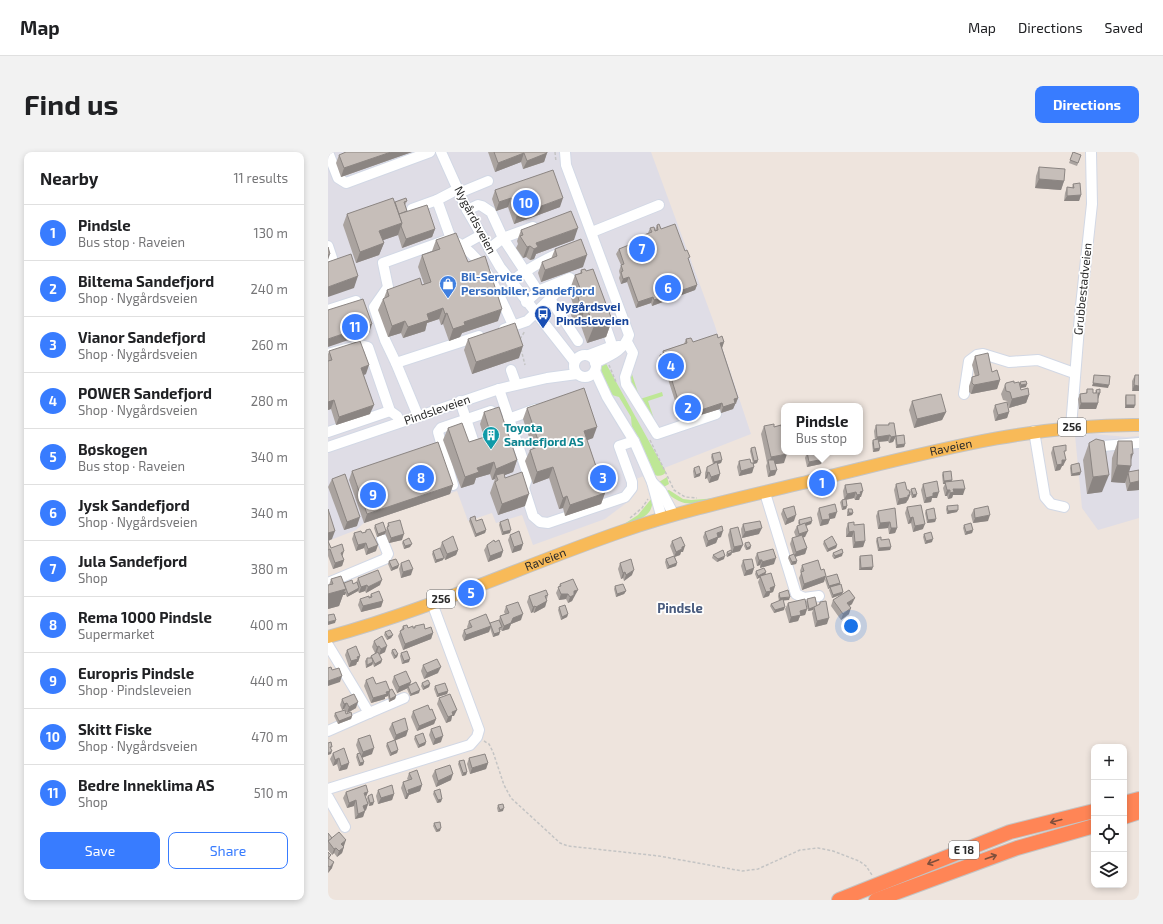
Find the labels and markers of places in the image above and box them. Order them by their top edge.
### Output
pin: 10 [513,188,539,218]
pin: 7 [629,234,655,264]
place label: Bil-Service Personbiler, Sandefjord [461,269,595,298]
pin: 6 [655,273,681,303]
shop icon: Bil-Service Personbiler, Sandefjord [438,274,458,299]
place label: Nygårdsvei Pindsleveien [556,299,629,327]
bus stop icon: Nygårdsvei Pindsleveien [533,304,553,329]
pin: 11 [342,312,368,342]
pin: 4 [658,351,684,381]
pin: 2 [675,393,701,423]
place label: Toyota Sandefjord AS [504,420,584,449]
building icon: Toyota Sandefjord AS [481,425,501,450]
pin: 8 [408,463,434,493]
pin: 3 [590,463,616,493]
pin: 1 [809,468,835,498]
pin: 9 [360,480,386,510]
pin: 5 [458,578,484,608]

